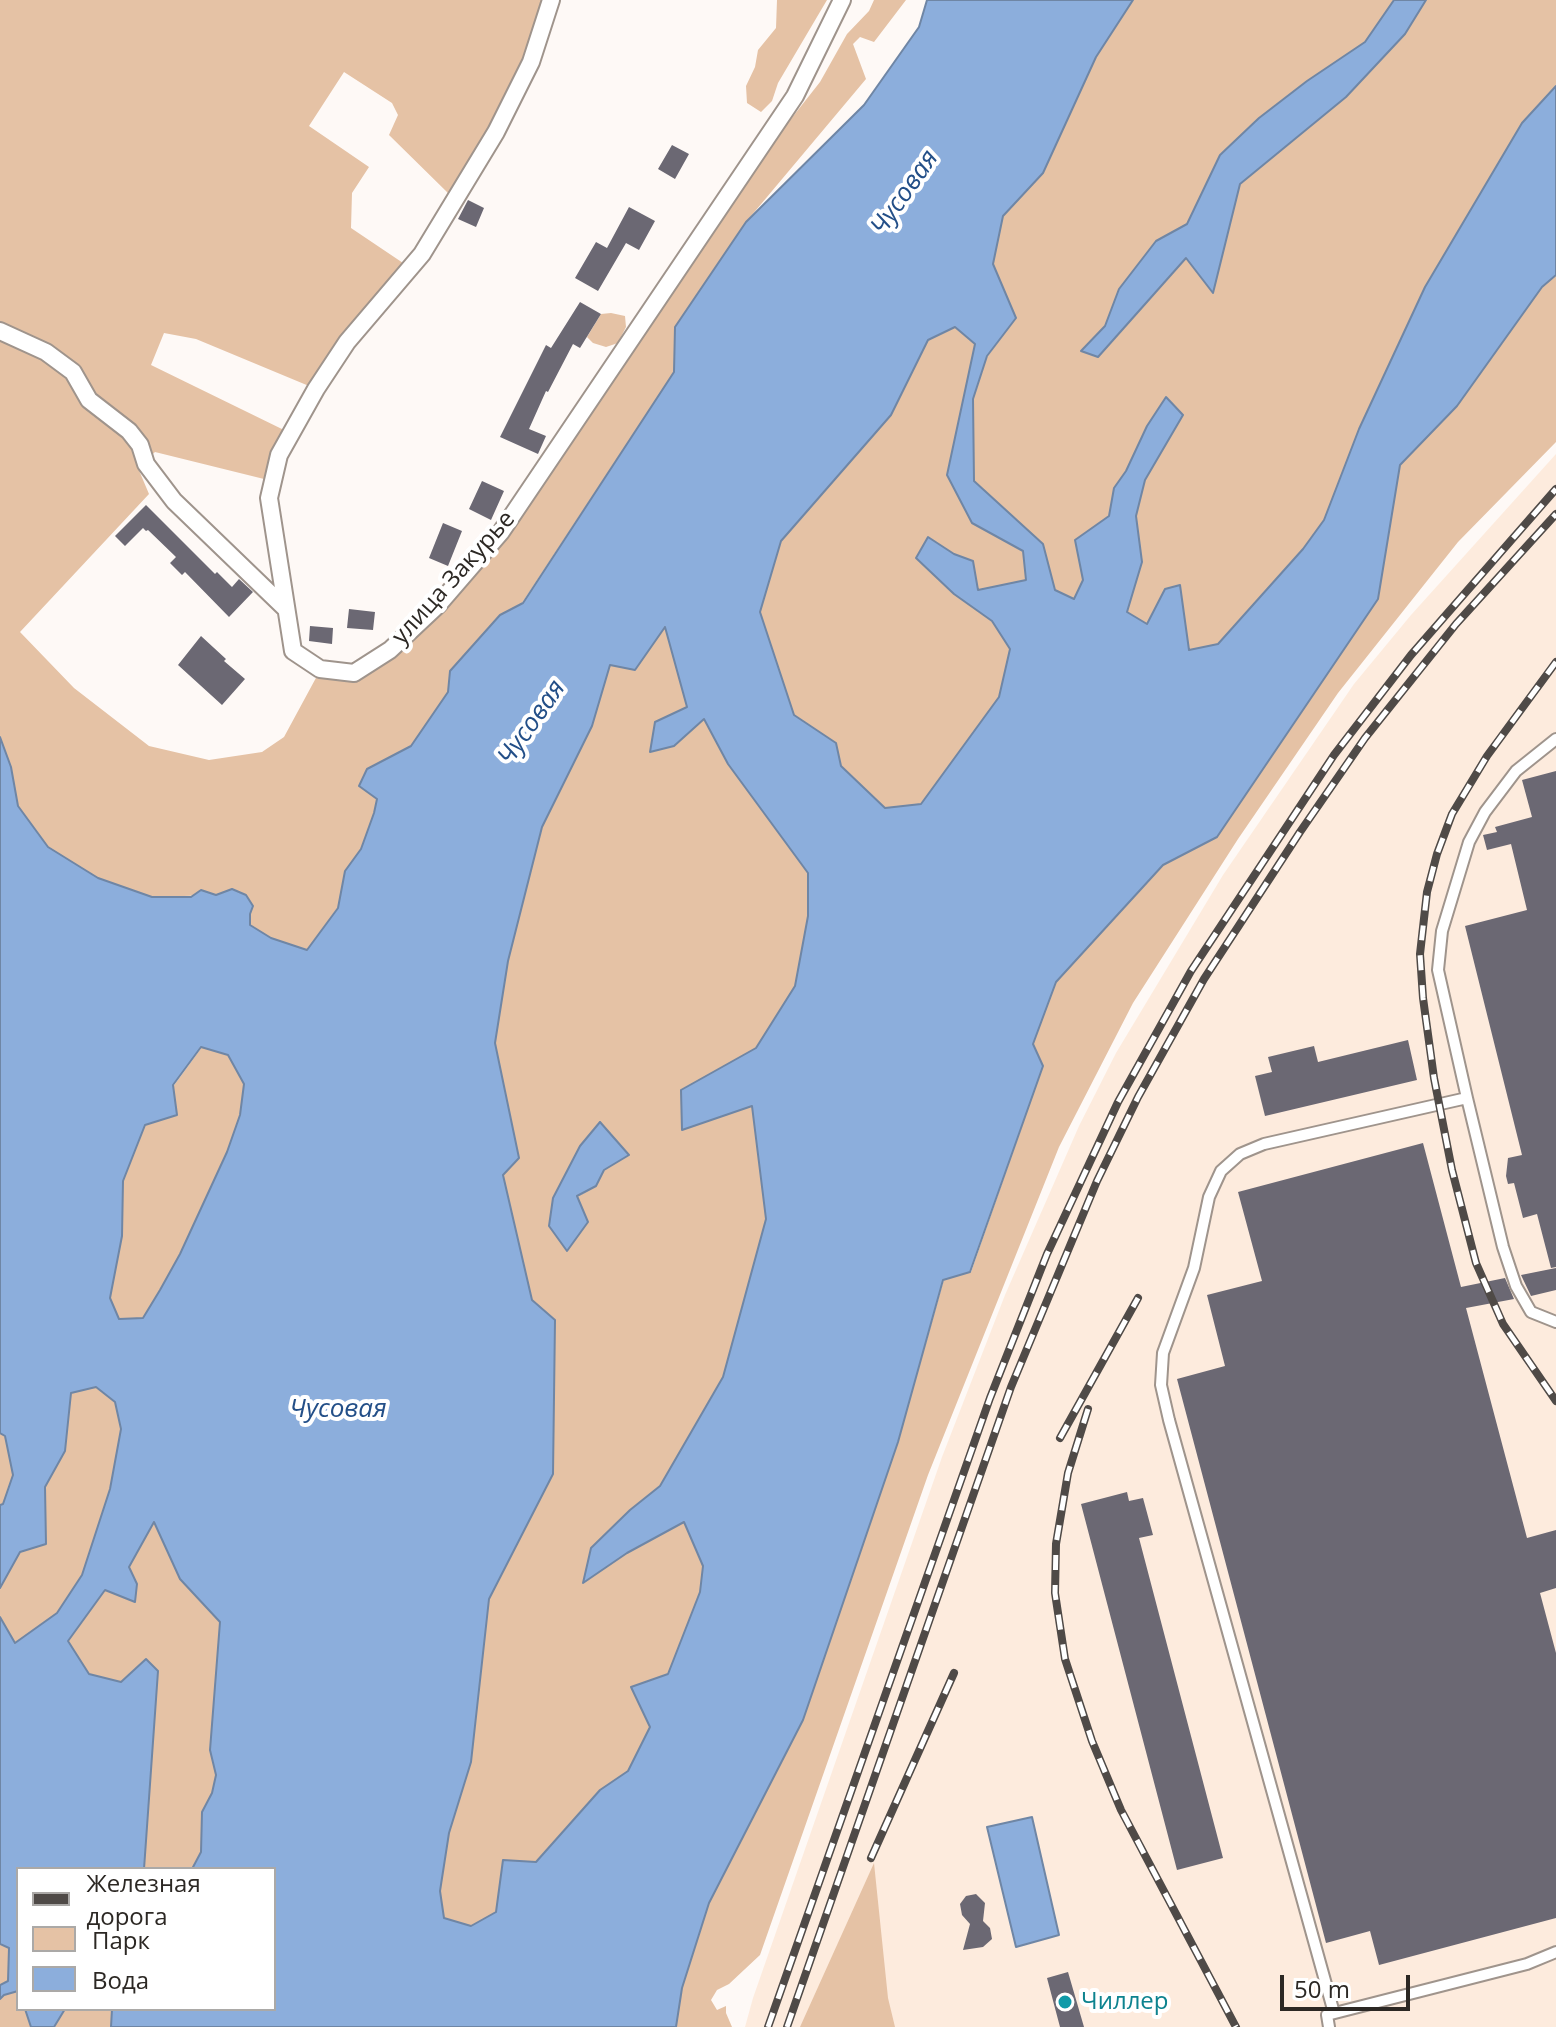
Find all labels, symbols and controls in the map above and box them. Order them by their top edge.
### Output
water label: Чусовая [864,144,946,242]
street label: улица Закурье [387,505,521,651]
water label: Чусовая [491,674,573,772]
water label: Чусовая [289,1394,387,1426]
text: Железная дорога [86,1866,201,1932]
legend [16,1867,276,2011]
text: Парк [92,1923,150,1956]
scale bar [1284,1959,1414,2009]
text: Вода [92,1963,149,1996]
text: 50 m [1294,1972,1350,2005]
place label: Чиллер [1081,1988,1169,2016]
marker: Чиллер [1056,1993,1074,2011]

